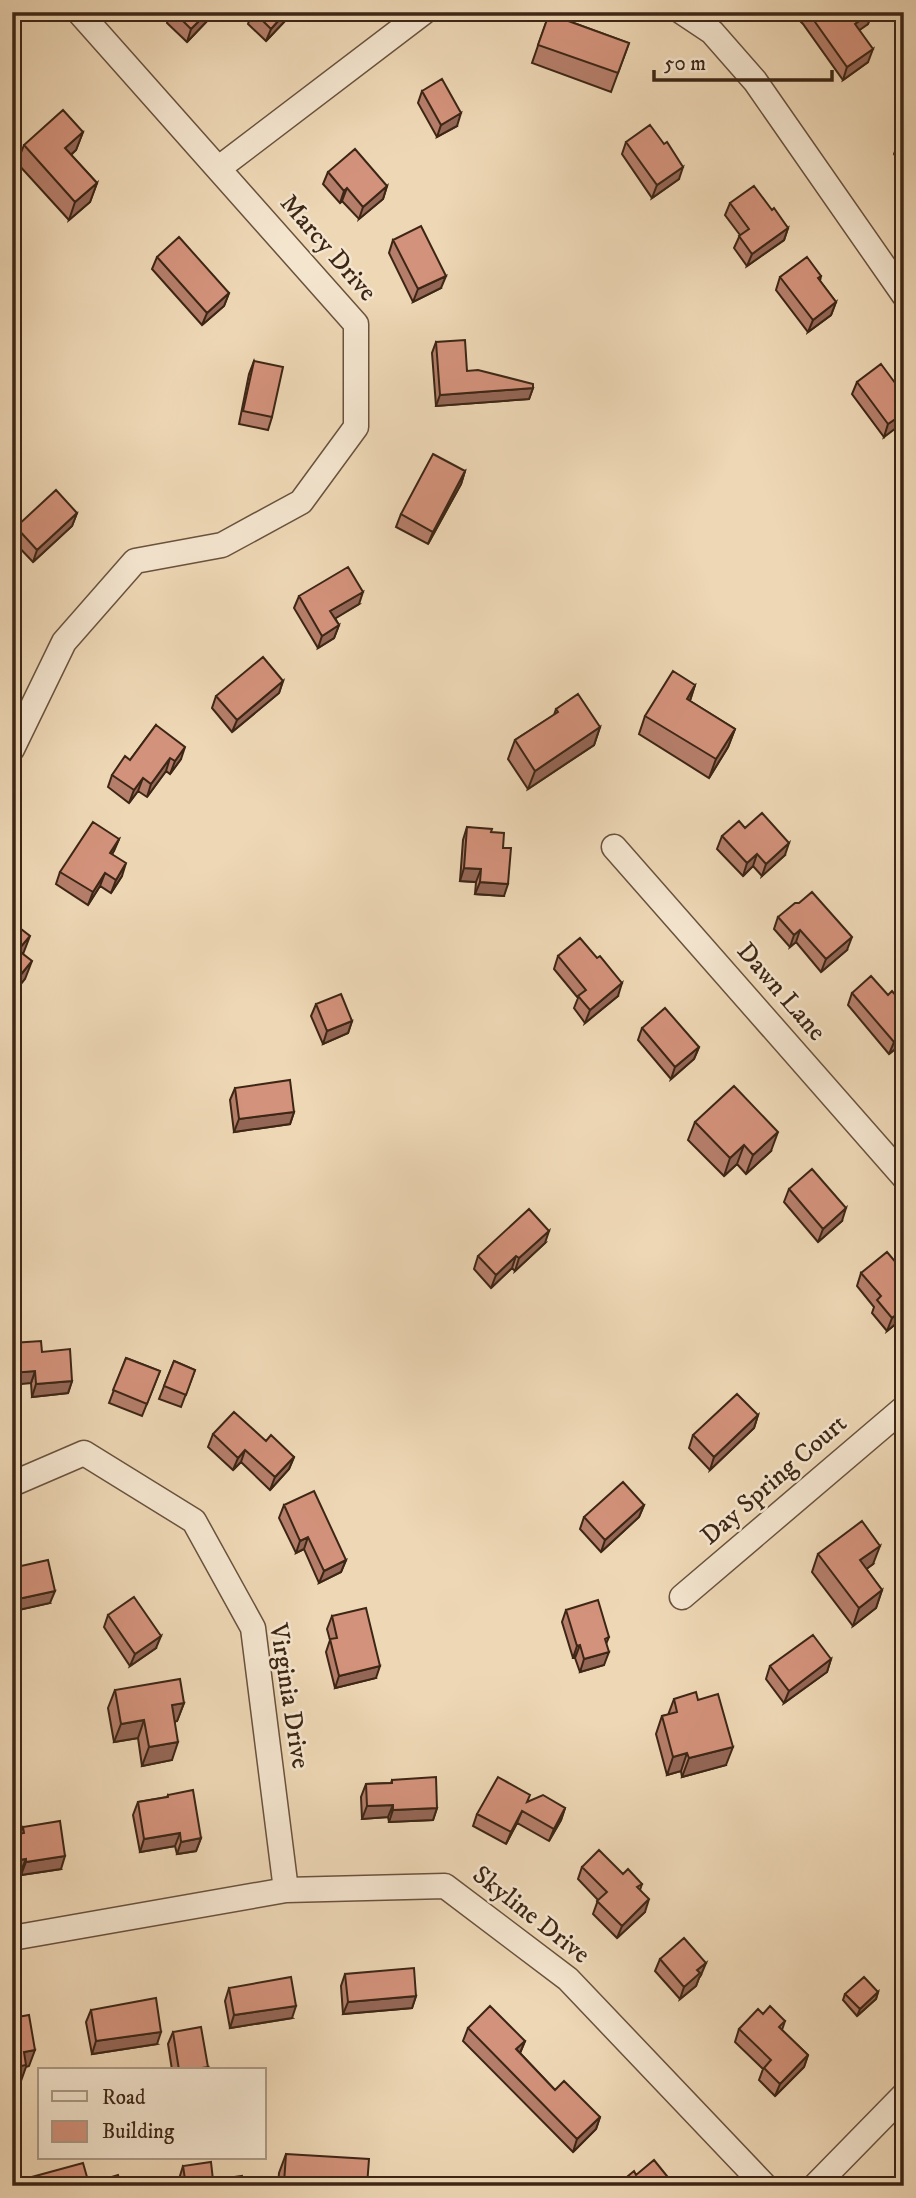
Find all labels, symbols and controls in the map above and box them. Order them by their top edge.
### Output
scale bar [654,38,832,82]
text: 50 m [664,51,706,77]
street label: Marcy Drive [272,188,384,308]
street label: Dawn Lane [729,936,833,1048]
street label: Day Spring Court [694,1407,854,1553]
street label: Virginia Drive [261,1620,317,1771]
street label: Skyline Drive [465,1859,597,1971]
legend [38,2068,266,2160]
text: Road [102,2085,146,2111]
text: Building [102,2119,175,2145]

